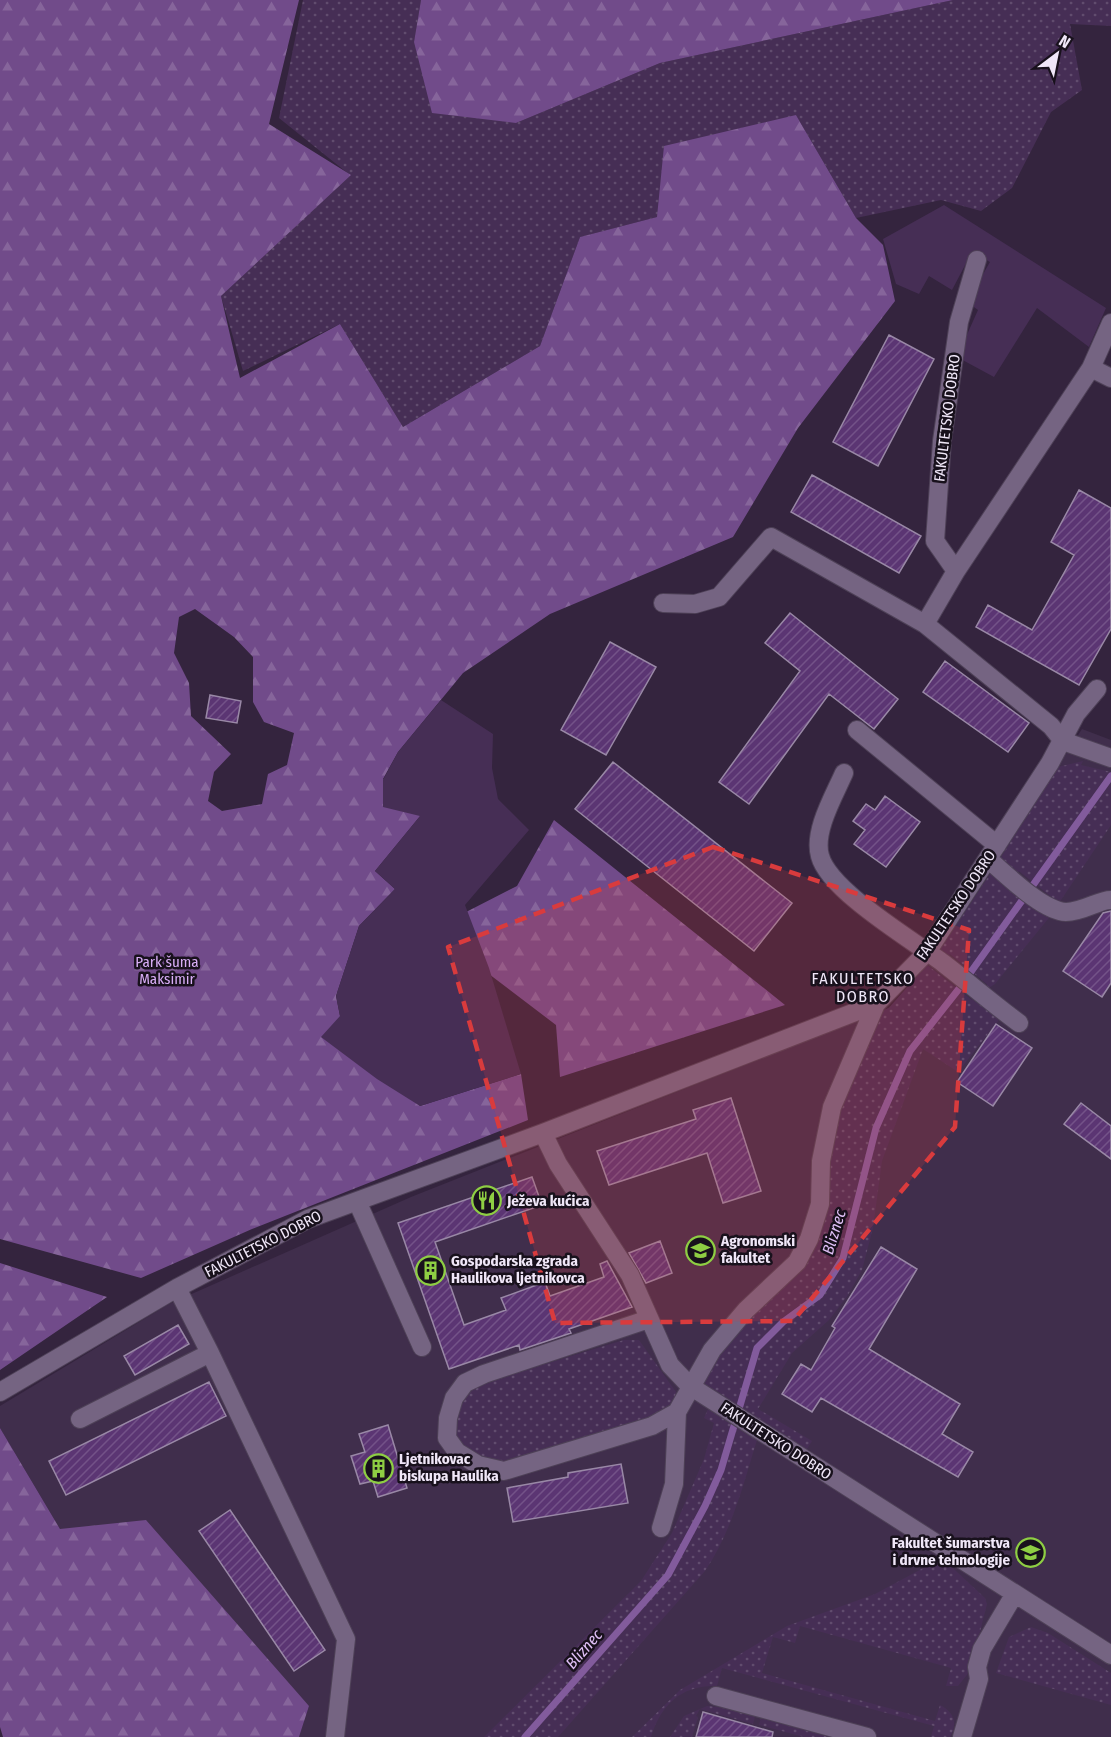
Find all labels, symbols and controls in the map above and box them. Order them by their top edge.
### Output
north arrow [1027,24,1087,84]
text: N [1056,31,1074,52]
street label: FAKULTETSKO DOBRO [930,353,964,483]
street label: FAKULTETSKO DOBRO [913,847,999,963]
park label: Park šuma Maksimir [135,953,199,988]
district label: FAKULTETSKO DOBRO [812,969,914,1006]
restaurant icon: Ježeva kućica [470,1185,502,1217]
place label: Ježeva kućica [506,1192,590,1210]
street label: FAKULTETSKO DOBRO [202,1207,324,1281]
water label: Bliznec [818,1207,850,1257]
place label: Agronomski fakultet [720,1232,795,1267]
school or university icon: Agronomski fakultet [684,1234,716,1266]
place label: Gospodarska zgrada Haulikova ljetnikovca [451,1252,585,1287]
building icon: Gospodarska zgrada Haulikova ljetnikovca [414,1254,446,1286]
street label: FAKULTETSKO DOBRO [717,1399,835,1483]
place label: Ljetnikovac biskupa Haulika [399,1450,499,1485]
building icon: Ljetnikovac biskupa Haulika [362,1452,394,1484]
place label: Fakultet šumarstva i drvne tehnologije [892,1534,1011,1569]
school or university icon: Fakultet šumarstva i drvne tehnologije [1015,1536,1047,1568]
water label: Bliznec [562,1625,606,1673]

